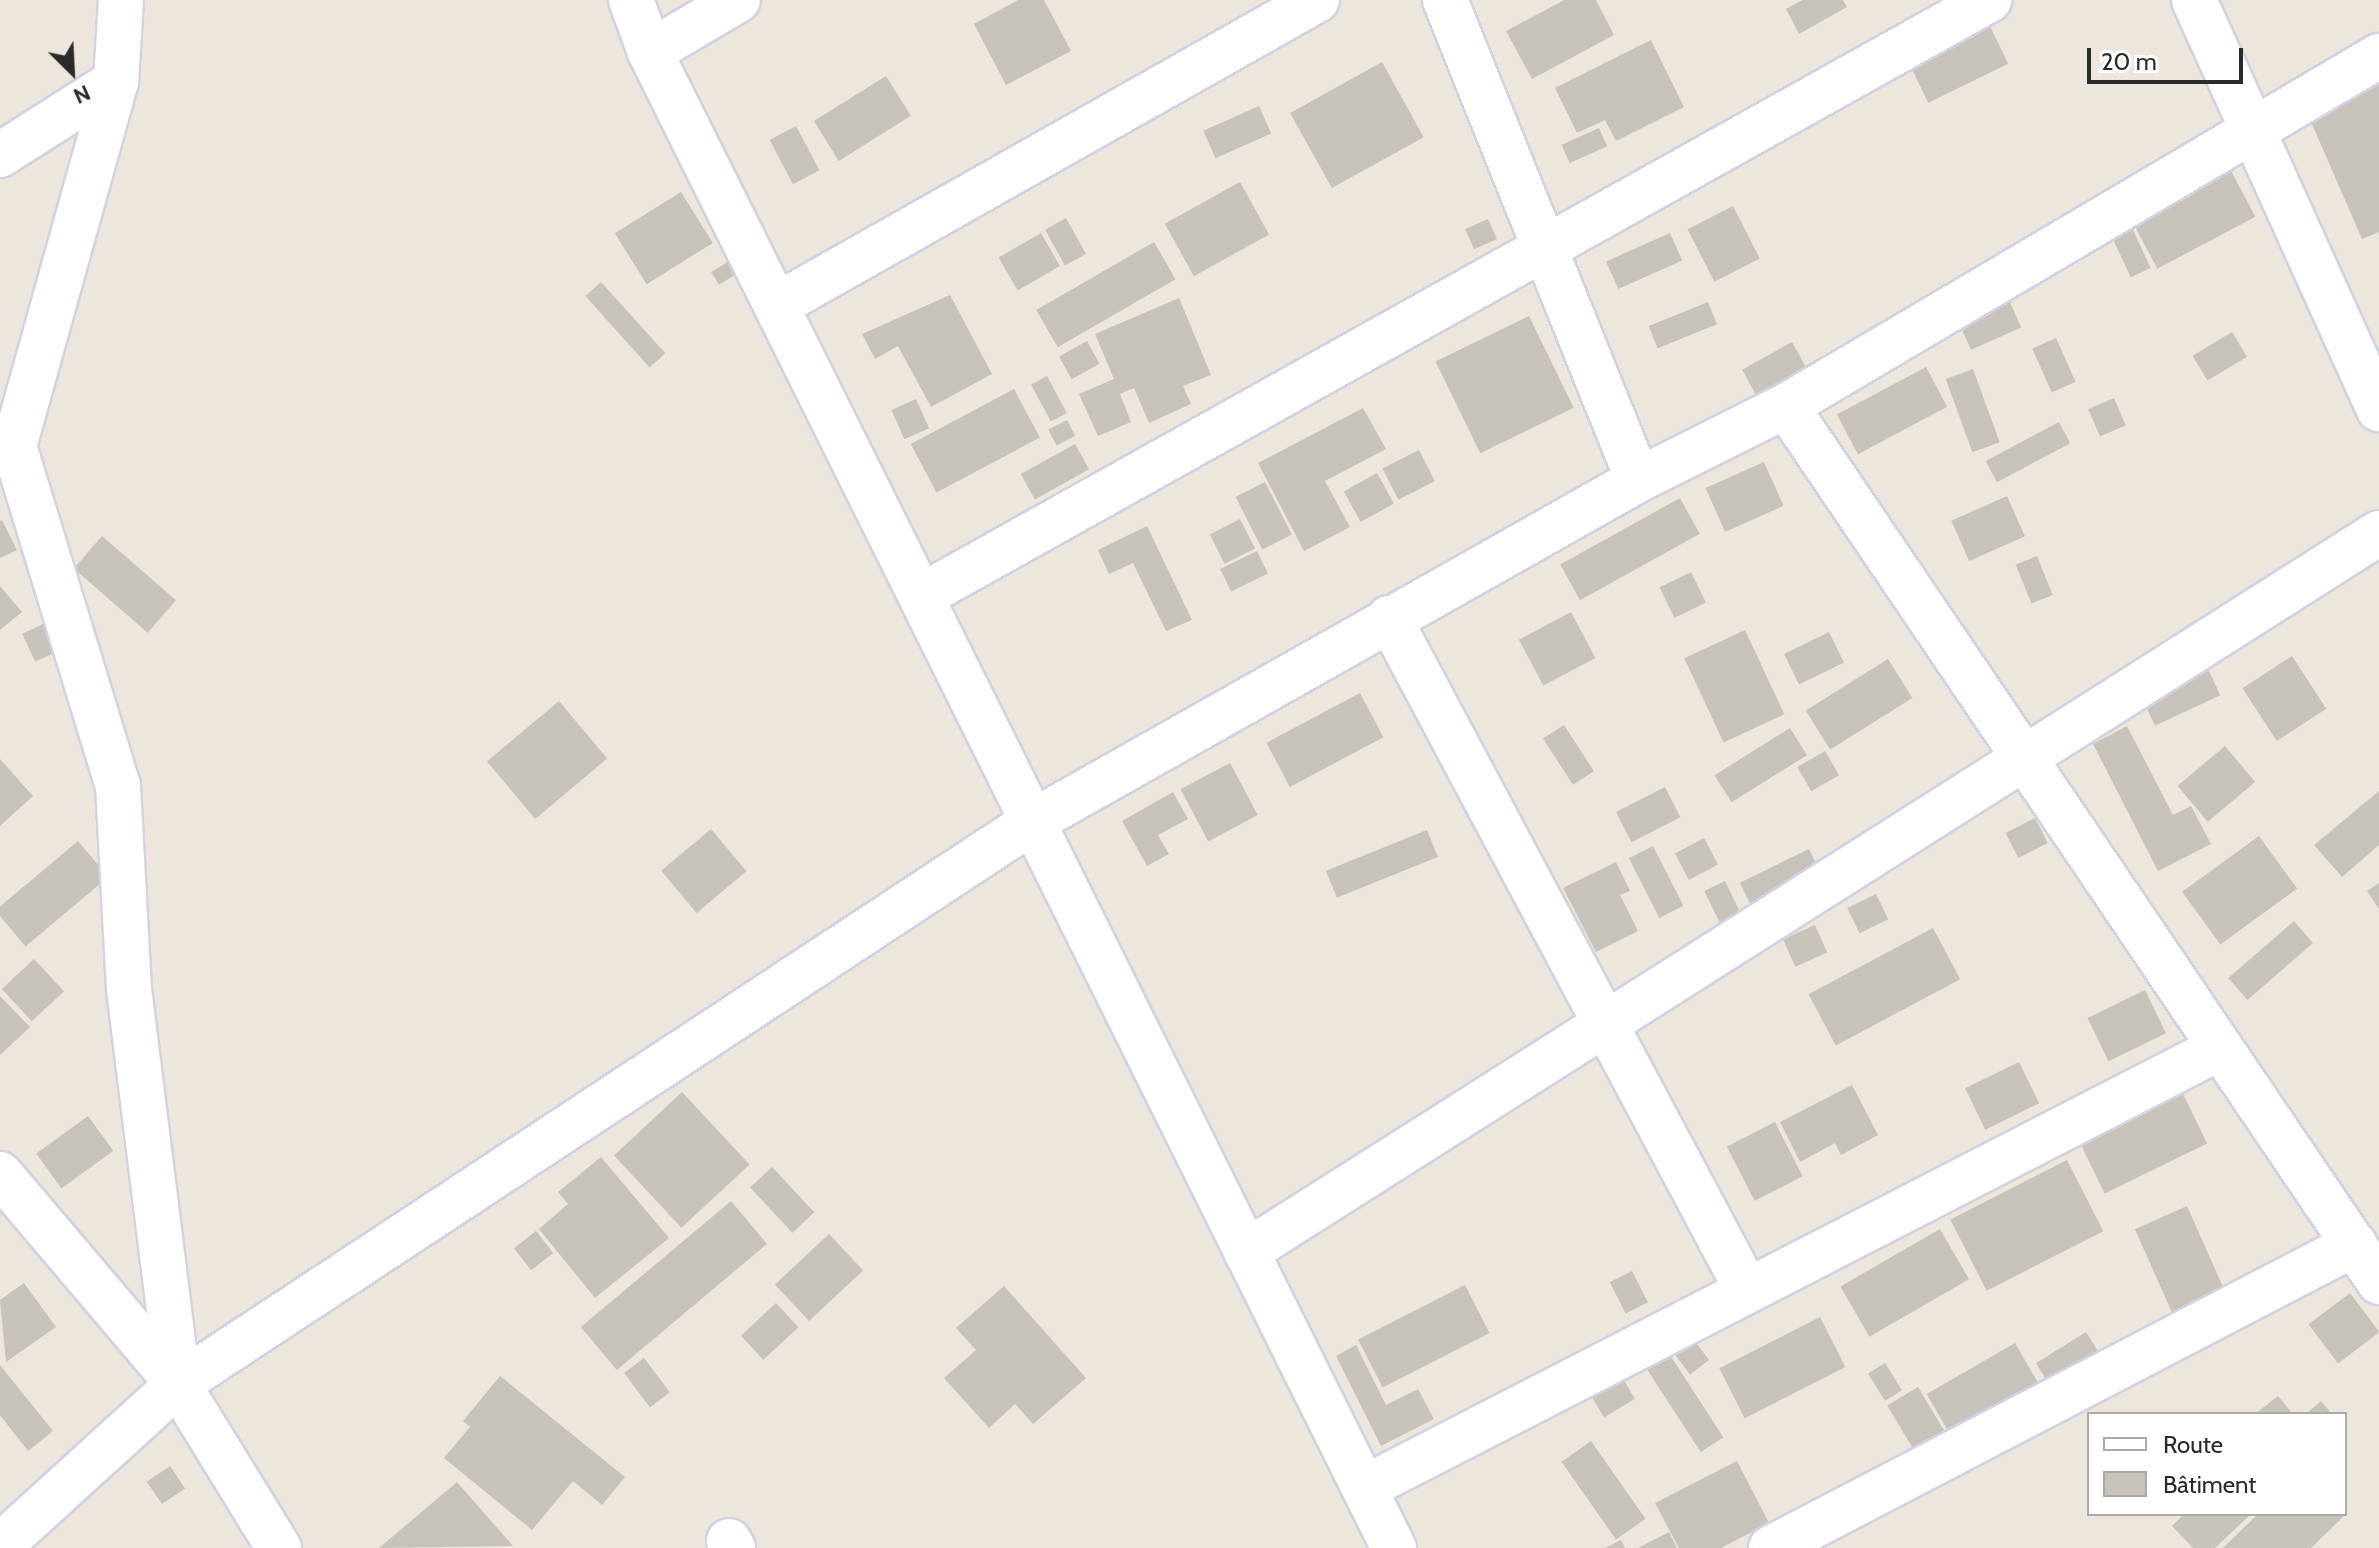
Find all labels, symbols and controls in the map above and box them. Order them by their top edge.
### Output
north arrow [32,32,112,112]
scale bar [2091,32,2247,82]
text: 20 m [2101,47,2157,76]
text: N [69,79,95,110]
legend [2087,1412,2347,1516]
text: Route [2163,1430,2223,1459]
text: Bâtiment [2163,1470,2256,1499]

